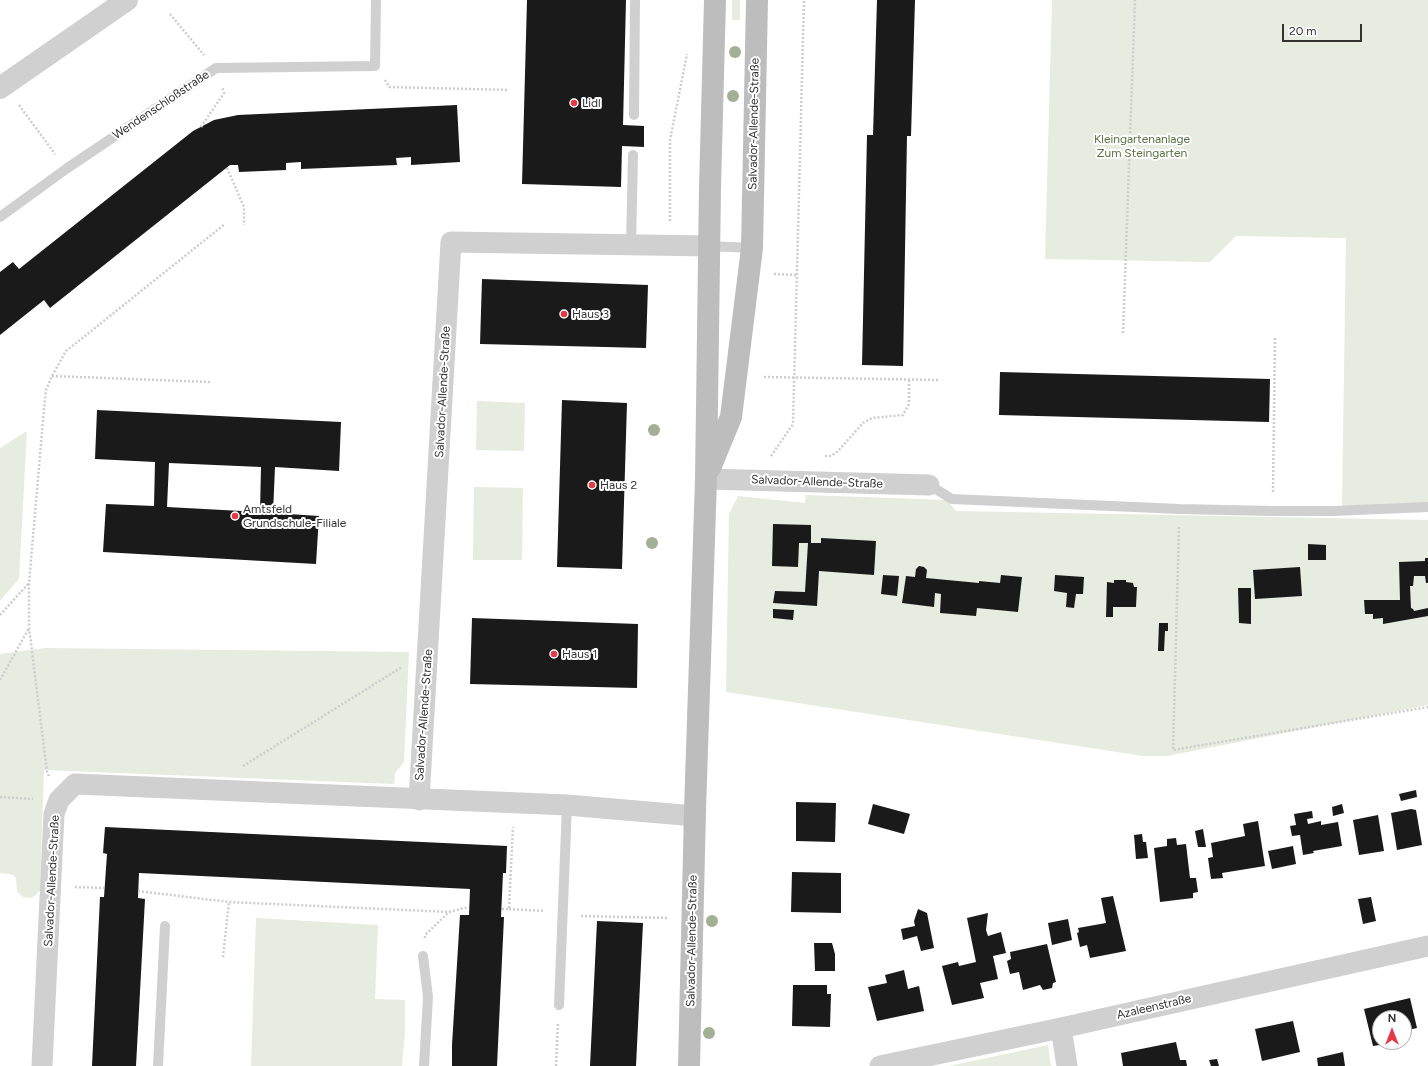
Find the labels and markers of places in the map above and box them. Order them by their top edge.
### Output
place label: Lidl [582,96,601,110]
marker: Lidl [569,98,579,108]
place label: Haus 3 [572,307,609,321]
marker: Haus 3 [559,309,569,319]
place label: Haus 2 [600,478,637,492]
marker: Haus 2 [587,480,597,490]
place label: Amtsfeld Grundschule-Filiale [243,502,346,530]
marker: Amtsfeld Grundschule-Filiale [230,511,240,521]
place label: Haus 1 [562,647,597,661]
marker: Haus 1 [549,649,559,659]

